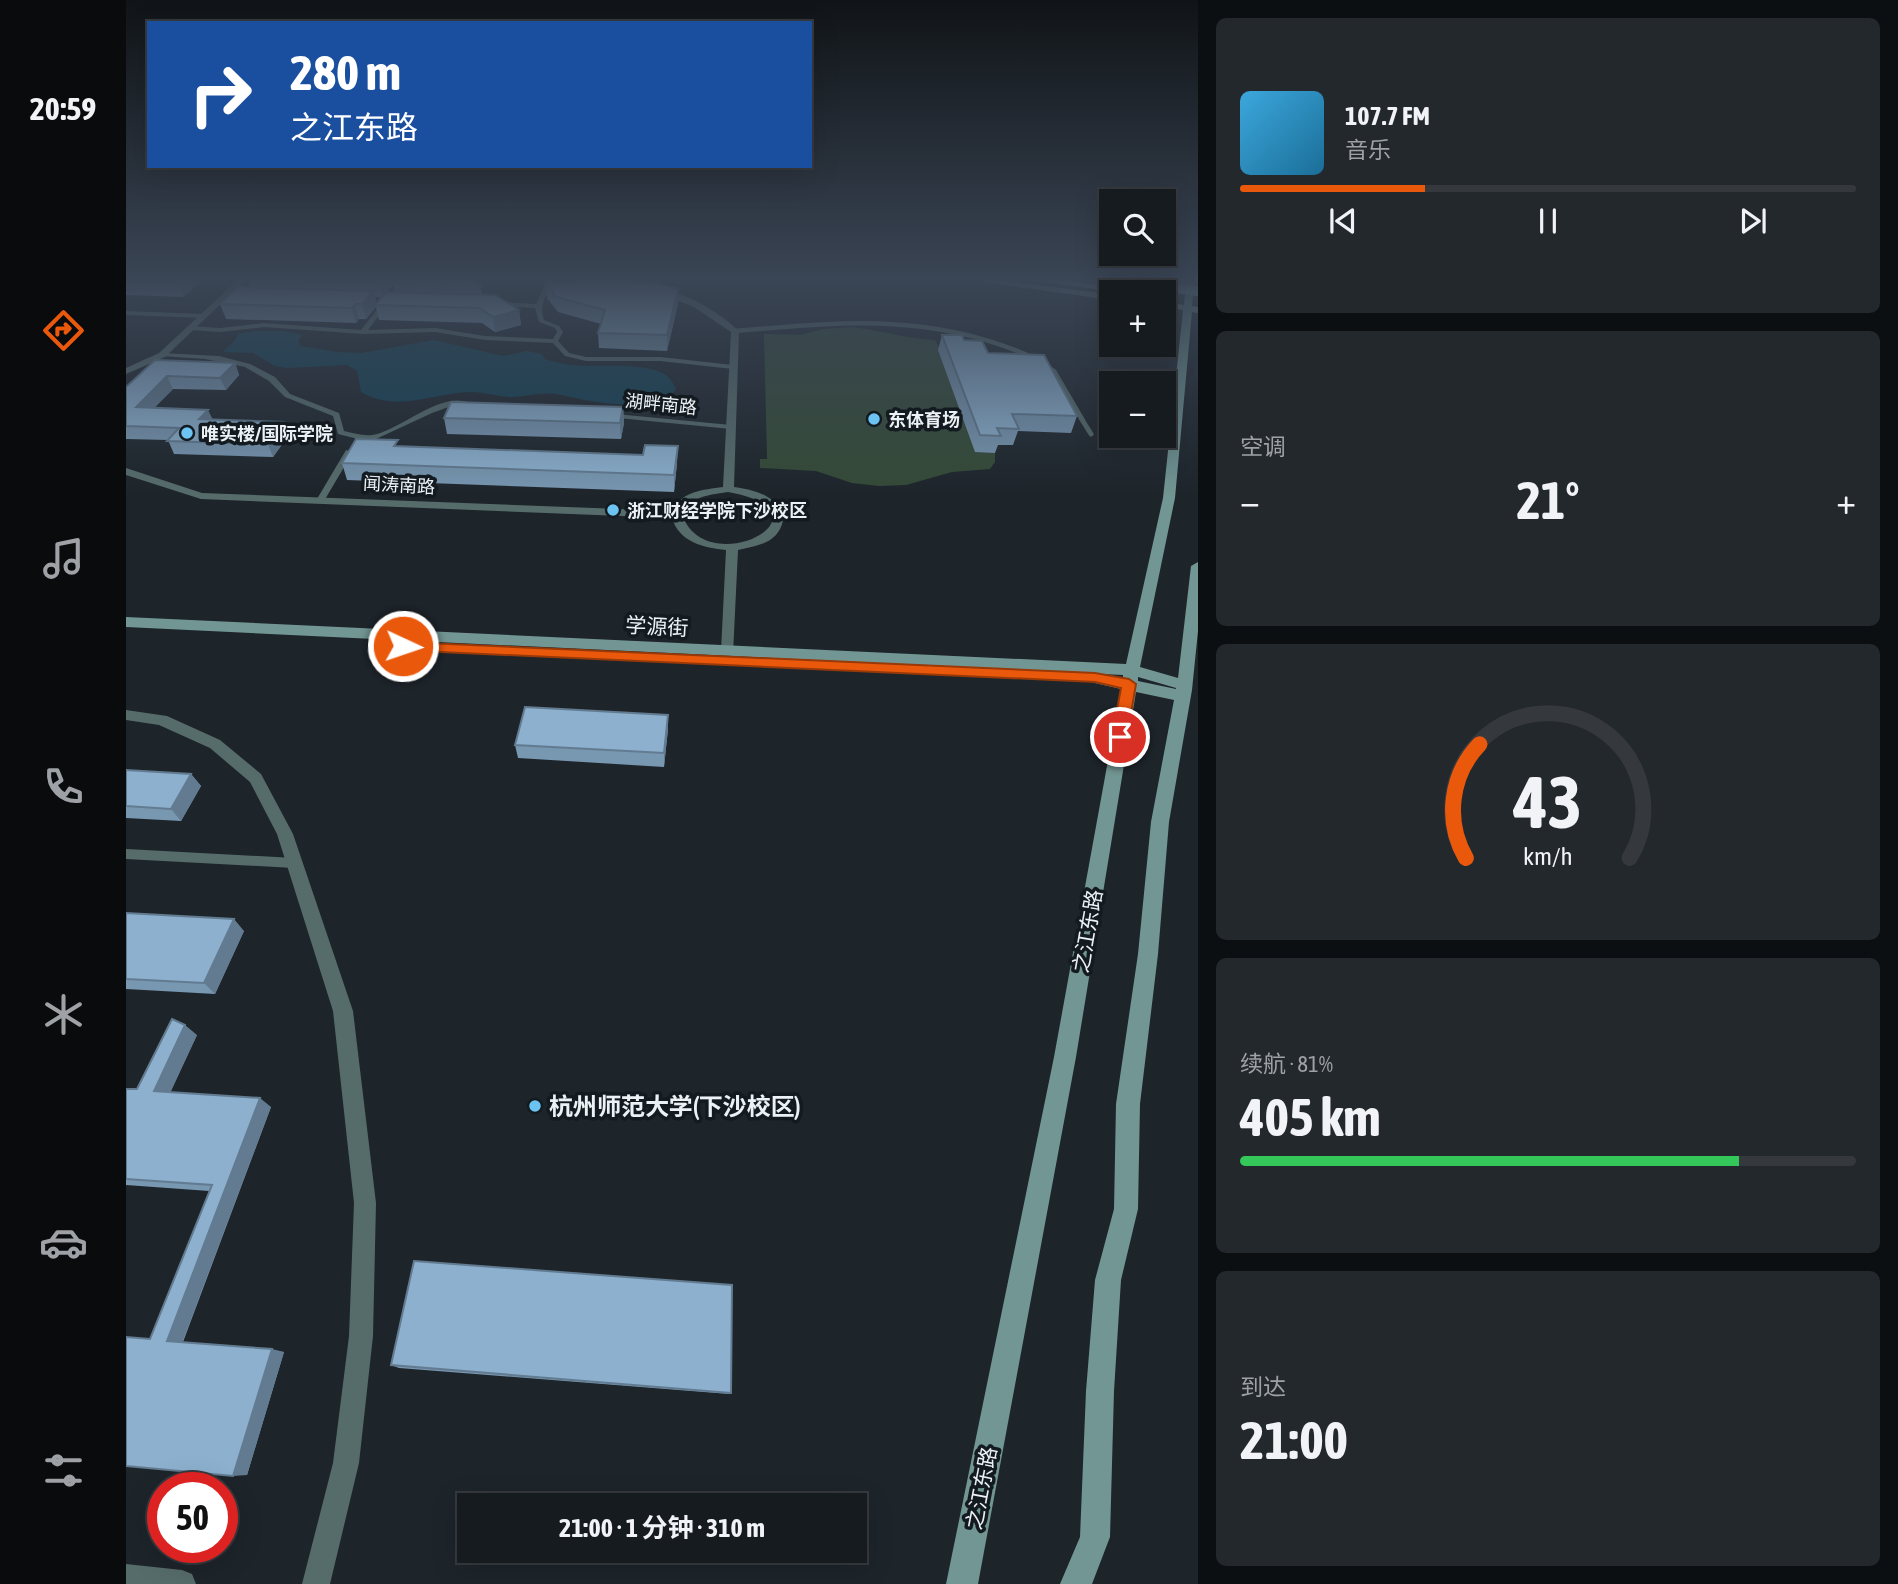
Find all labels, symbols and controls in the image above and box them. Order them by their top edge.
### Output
text: 280 m [290,44,401,100]
icon: right [175,49,266,140]
text: 20:59 [30,90,96,127]
text: 107.7 FM [1345,101,1430,131]
text: 之江东路 [290,109,418,146]
text: 音乐 [1345,137,1391,163]
map controls [1099,189,1176,448]
button: search [1099,189,1176,266]
icon: previous [1324,202,1362,240]
icon: pause [1529,202,1567,240]
icon: next [1734,202,1772,240]
button: + [1099,280,1176,357]
icon: directions [39,306,88,355]
button: − [1099,371,1176,448]
street label: 湖畔南路 [624,390,698,418]
place label: 东体育场 [888,409,960,430]
marker: 东体育场 [866,411,882,427]
place label: 唯实楼/国际学院 [201,423,333,444]
marker: 唯实楼/国际学院 [179,425,195,441]
text: 空调 [1240,434,1286,460]
text: 21° [1516,470,1580,530]
street label: 闻涛南路 [362,473,436,497]
text: − [1240,479,1260,522]
text: + [1836,479,1856,522]
place label: 浙江财经学院下沙校区 [627,500,807,521]
marker: 浙江财经学院下沙校区 [605,502,621,518]
icon: music [39,534,88,583]
position arrow [366,609,440,683]
street label: 学源街 [625,612,689,640]
pin [1090,707,1150,767]
icon: arrive [1101,718,1139,756]
text: 43 [1513,760,1582,843]
icon: phone [39,762,88,811]
text: km/h [1523,842,1573,870]
street label: 之江东路 [1068,888,1106,974]
icon: climate [39,990,88,1039]
text: 续航 · 81% [1240,1051,1333,1077]
text: 405 km [1240,1087,1381,1147]
place label: 杭州师范大学(下沙校区) [549,1093,801,1120]
marker: 杭州师范大学(下沙校区) [527,1098,543,1114]
icon: car [39,1218,88,1267]
text: 到达 [1240,1374,1286,1400]
text: 21:00 [1240,1410,1348,1470]
street label: 之江东路 [961,1444,1001,1532]
icon: filters [39,1446,88,1495]
speed limit sign: 50 [147,1472,238,1563]
text: 21:00 · 1 分钟 · 310 m [559,1513,765,1543]

